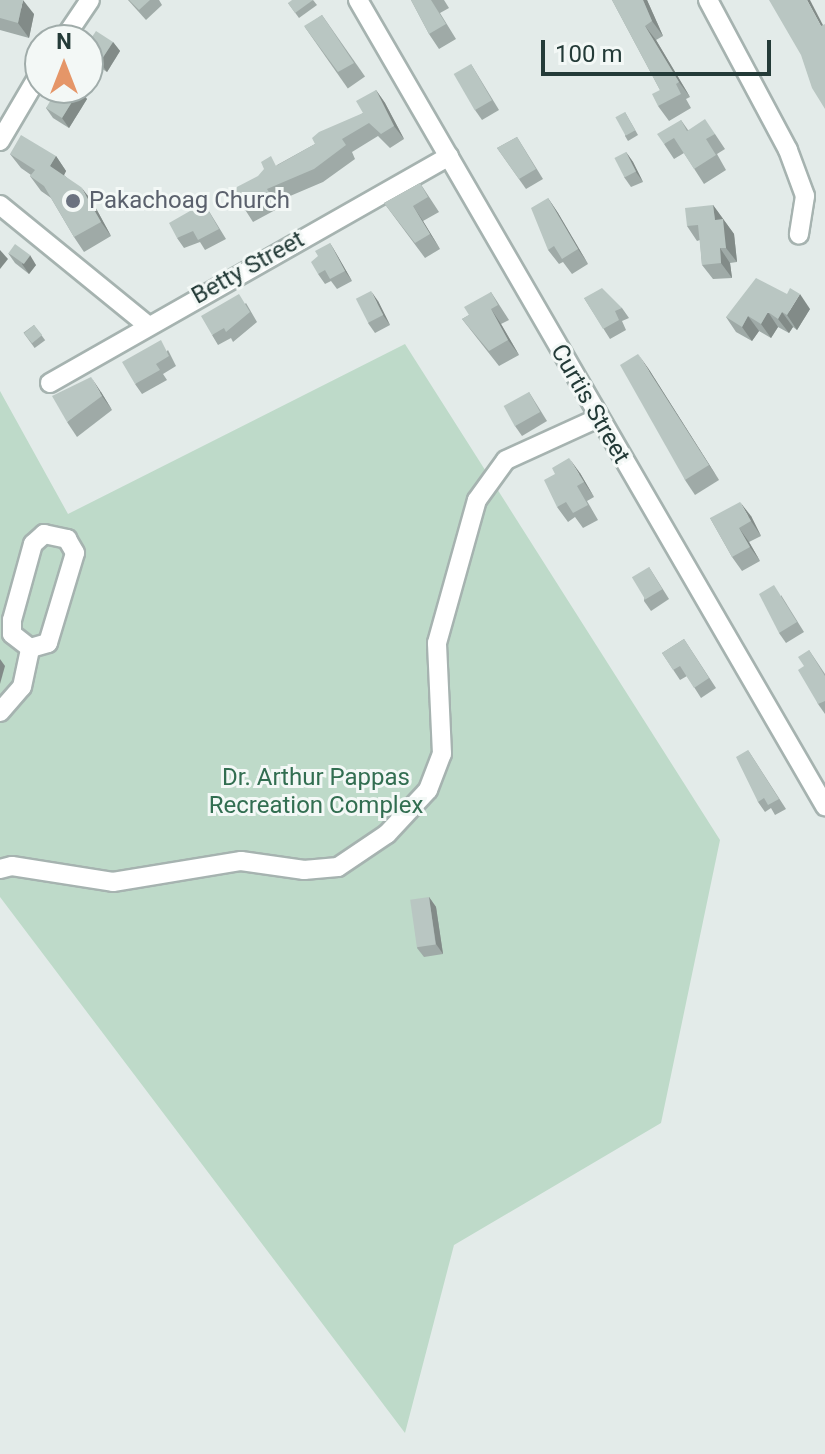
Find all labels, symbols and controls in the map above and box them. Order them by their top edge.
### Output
north arrow [24,24,104,104]
scale bar [545,24,775,74]
text: N [56,29,72,54]
text: 100 m [555,40,622,68]
place label: Pakachoag Church [89,187,290,215]
marker: Pakachoag Church [64,192,82,210]
street label: Betty Street [187,225,309,311]
street label: Curtis Street [544,339,636,469]
park label: Dr. Arthur Pappas Recreation Complex [209,764,423,820]

